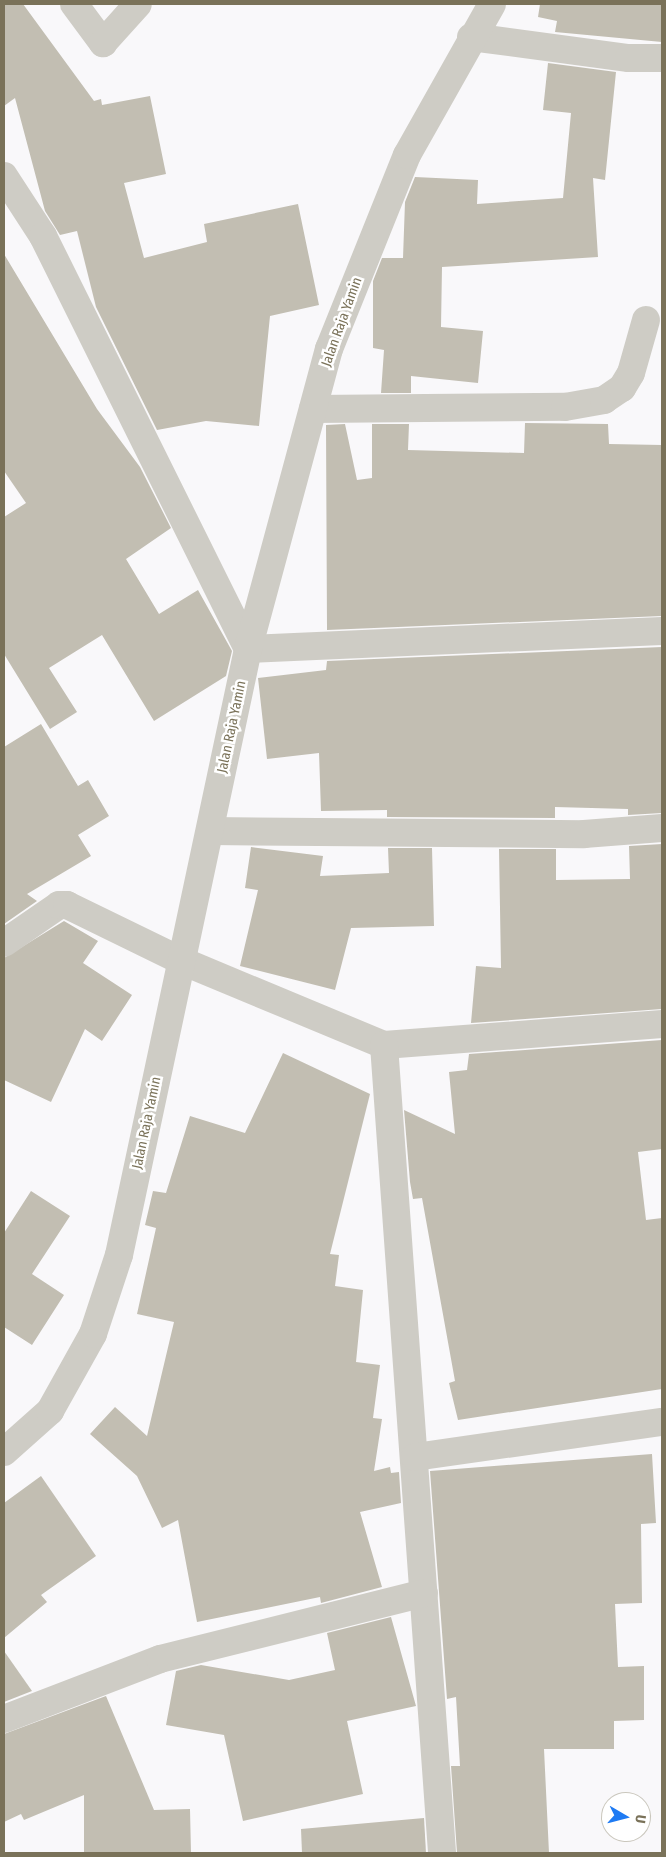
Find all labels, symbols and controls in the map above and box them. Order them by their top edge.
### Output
street label: Jalan Raja Yamin [318,275,366,369]
street label: Jalan Raja Yamin [214,679,250,775]
street label: Jalan Raja Yamin [129,1075,165,1171]
north arrow [601,1792,651,1842]
text: U [631,1814,649,1824]

